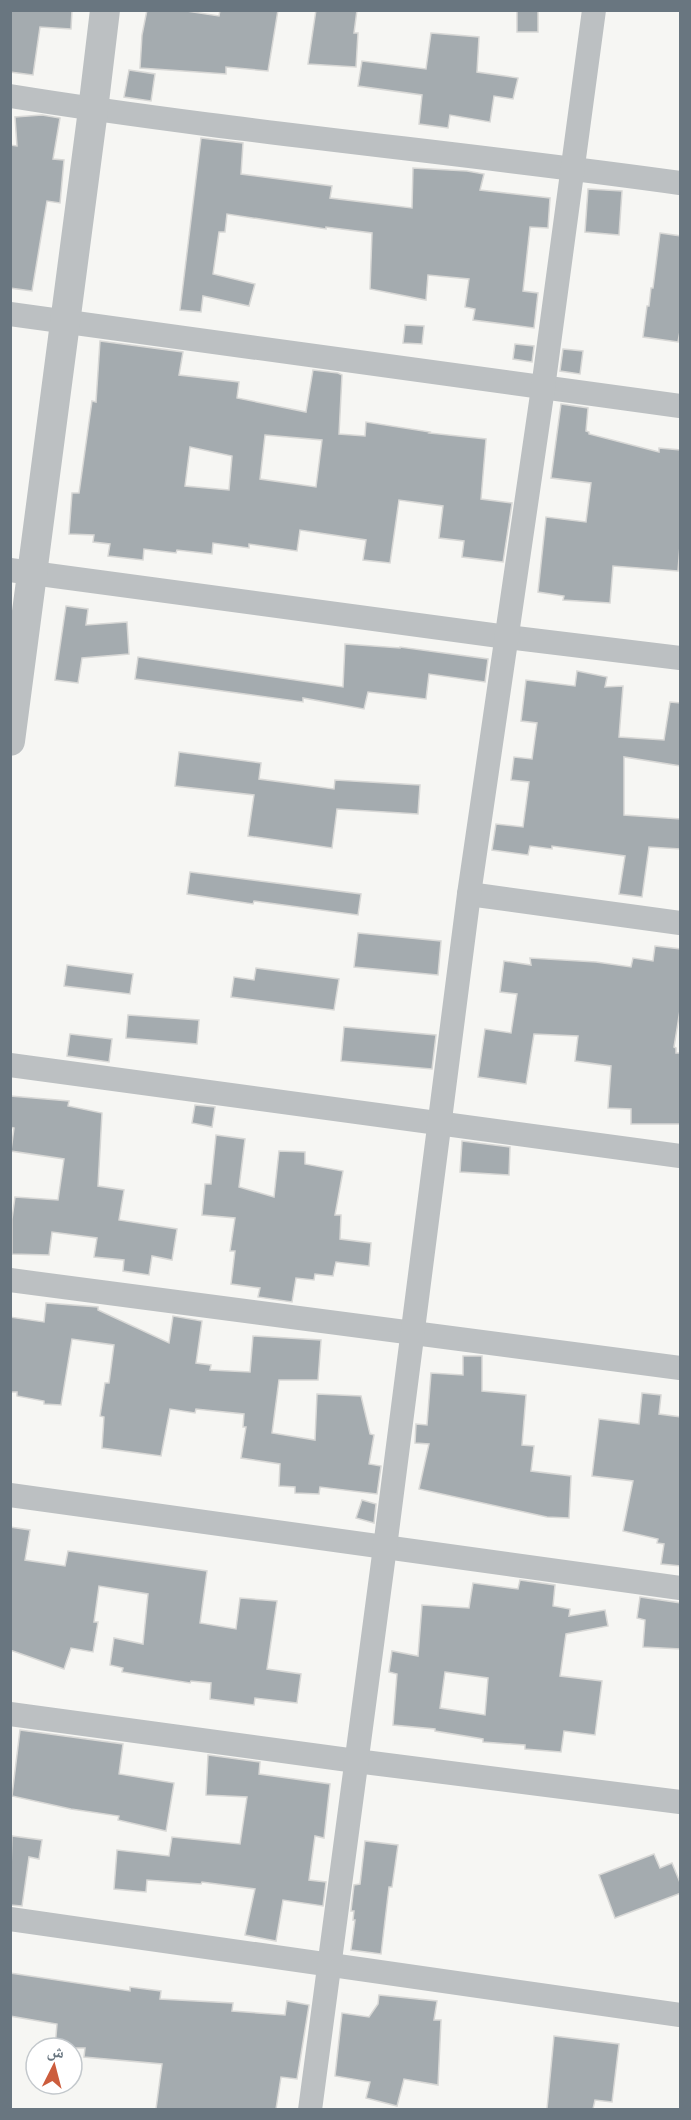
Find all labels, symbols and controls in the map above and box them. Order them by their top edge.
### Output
north arrow [24,2036,84,2096]
text: ش [46,2039,65,2064]

